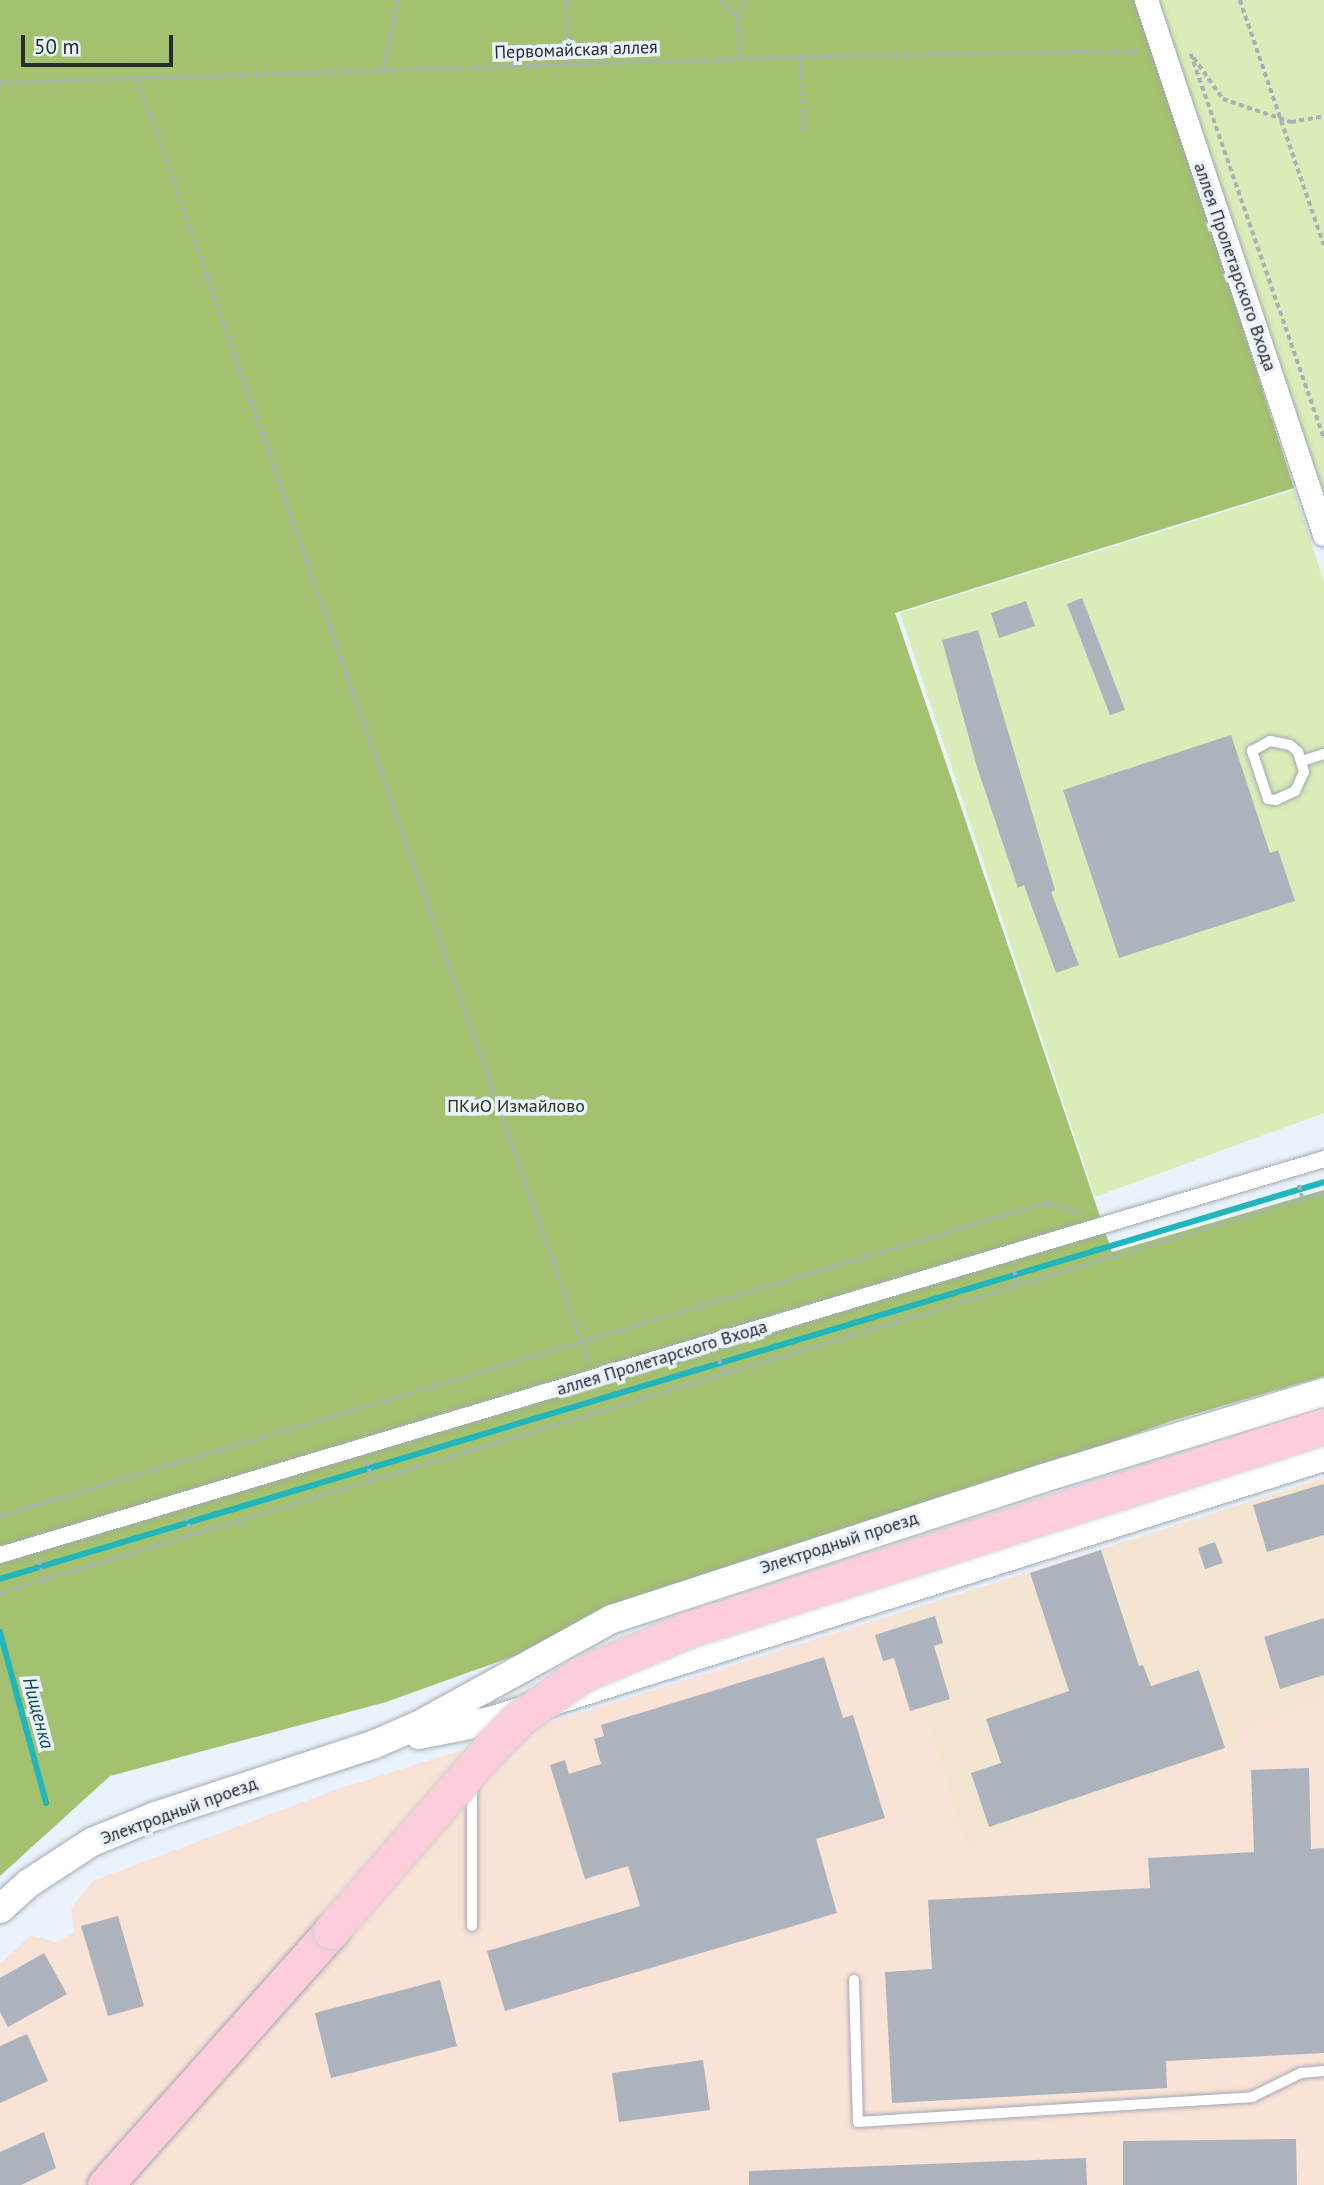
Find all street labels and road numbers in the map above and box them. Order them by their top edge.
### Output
street label: Первомайская аллея [494,36,658,64]
street label: аллея Пролетарского Входа [1189,160,1281,374]
street label: аллея Пролетарского Входа [554,1316,770,1400]
street label: Электродный проезд [757,1507,921,1579]
street label: Электродный проезд [98,1773,260,1849]

